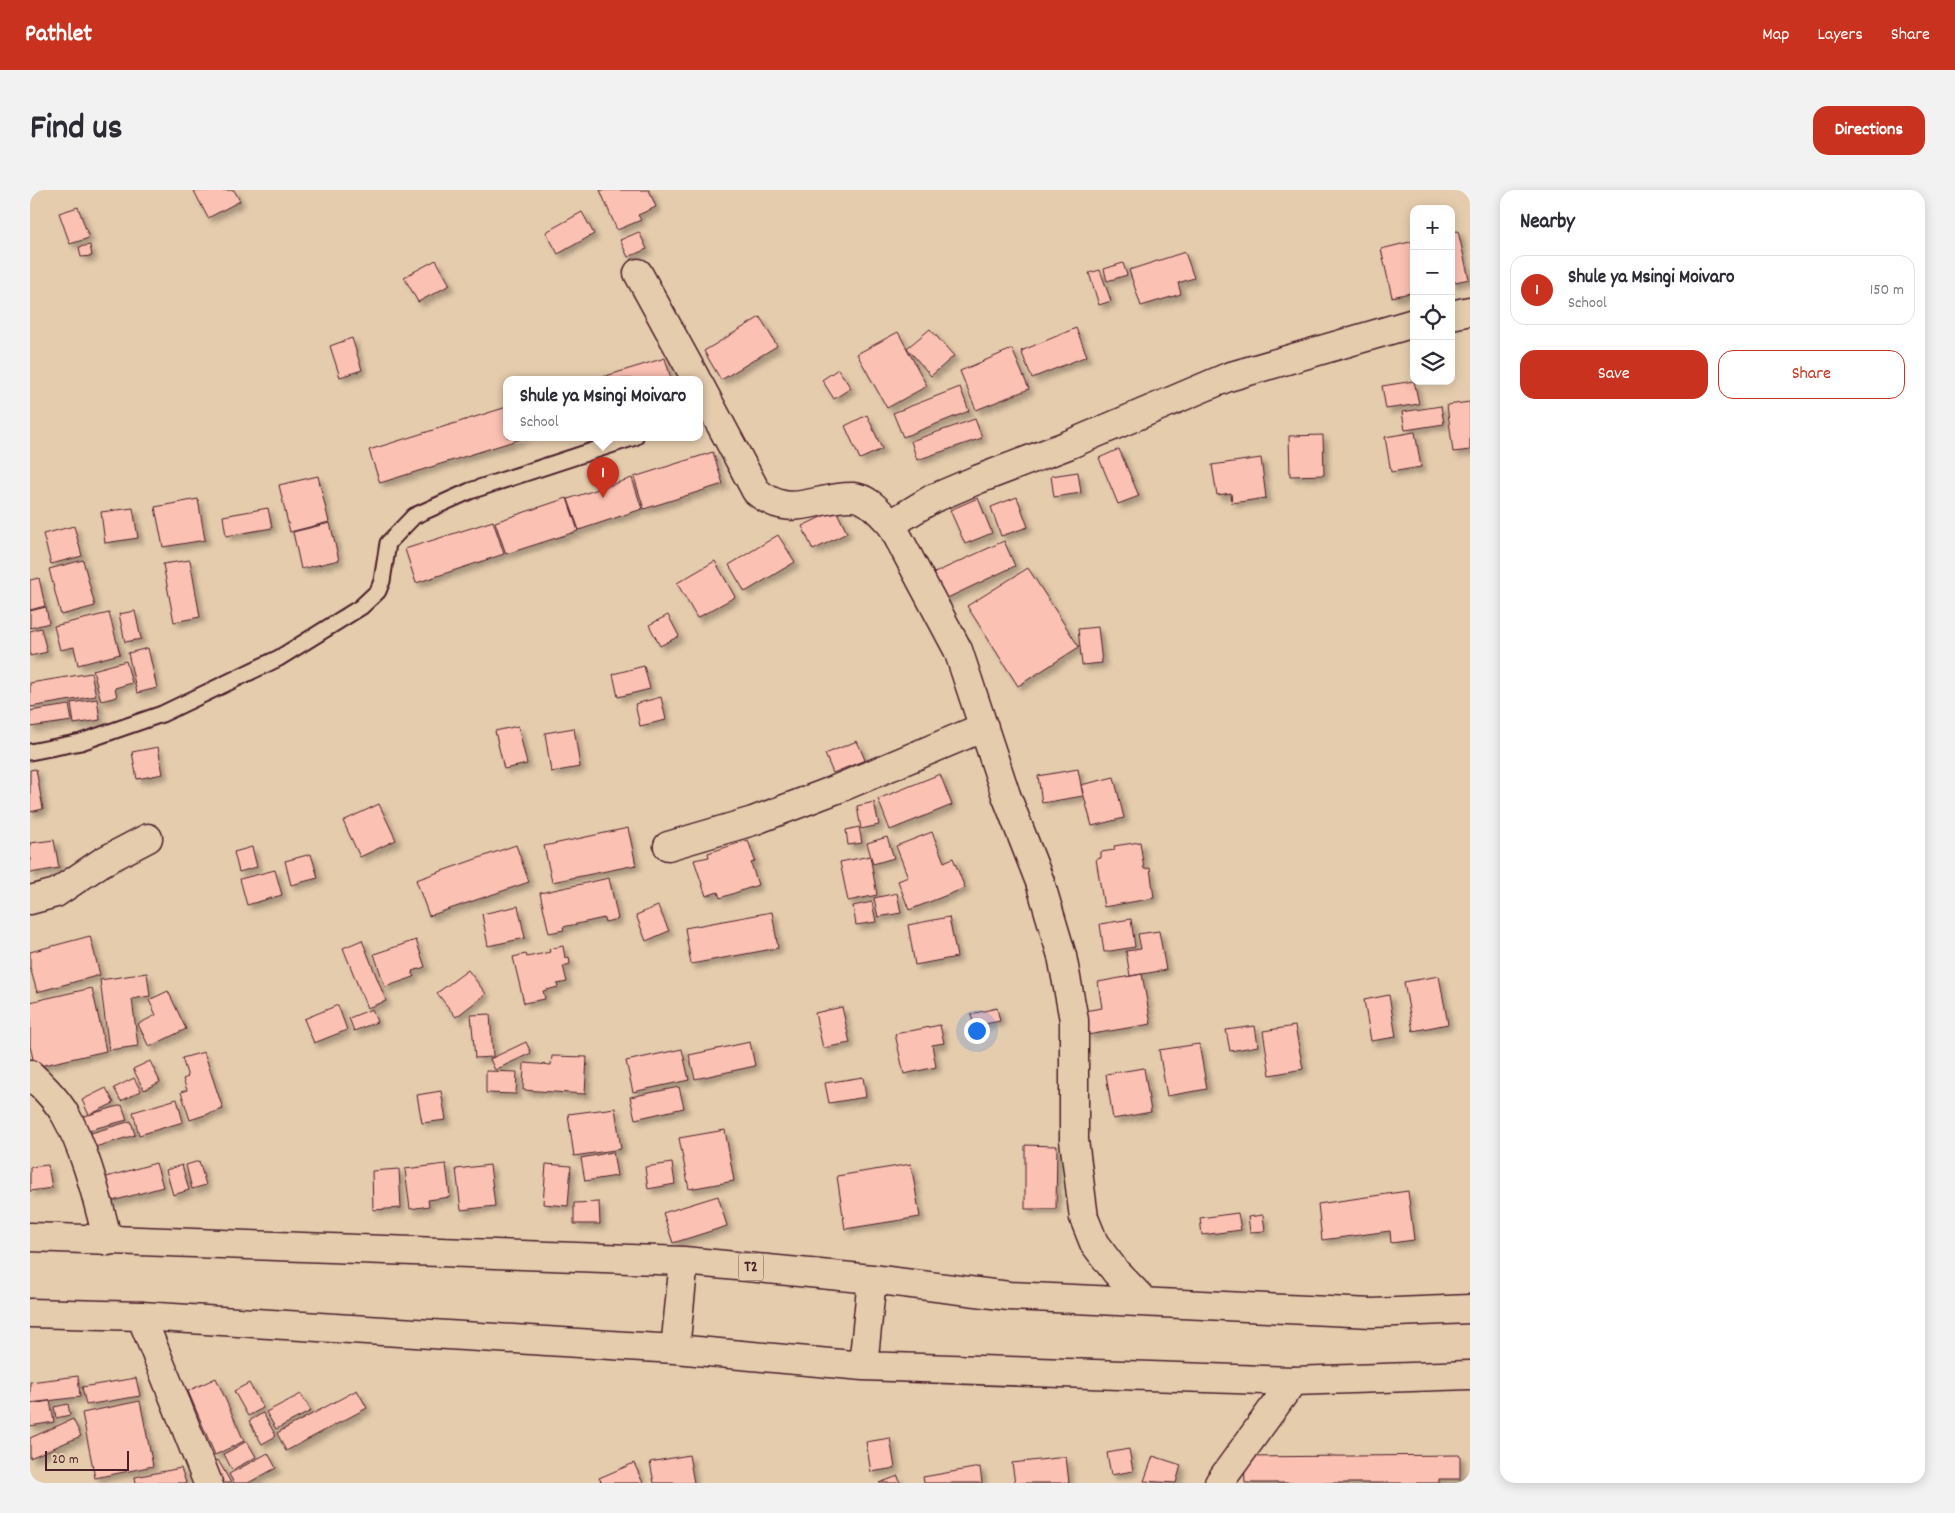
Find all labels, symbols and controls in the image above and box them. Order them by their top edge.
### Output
text: Pathlet [25,18,92,52]
text: Map [1762,23,1789,48]
text: Layers [1817,23,1863,48]
text: Share [1891,23,1930,48]
text: Find us [30,105,122,155]
button: Directions [1813,106,1925,155]
map controls [1410,205,1455,385]
button: + [1410,205,1455,250]
text: Nearby [1520,208,1575,238]
button: − [1410,250,1455,295]
text: Shule ya Msingi Moivaro [1568,265,1734,292]
text: 1 [1535,279,1539,302]
text: 150 m [1870,279,1904,302]
text: School [1568,292,1607,315]
button: locate [1410,295,1455,340]
button: layers [1410,340,1455,385]
button: Save [1520,350,1708,399]
button: Share [1718,350,1905,399]
popup [503,376,703,441]
text: Shule ya Msingi Moivaro [520,384,686,411]
text: School [520,411,559,434]
pin: 1 [587,457,619,498]
your location [964,1018,990,1044]
road number: T2 [738,1254,764,1280]
scale bar [45,1448,129,1471]
text: 20 m [52,1450,79,1470]

